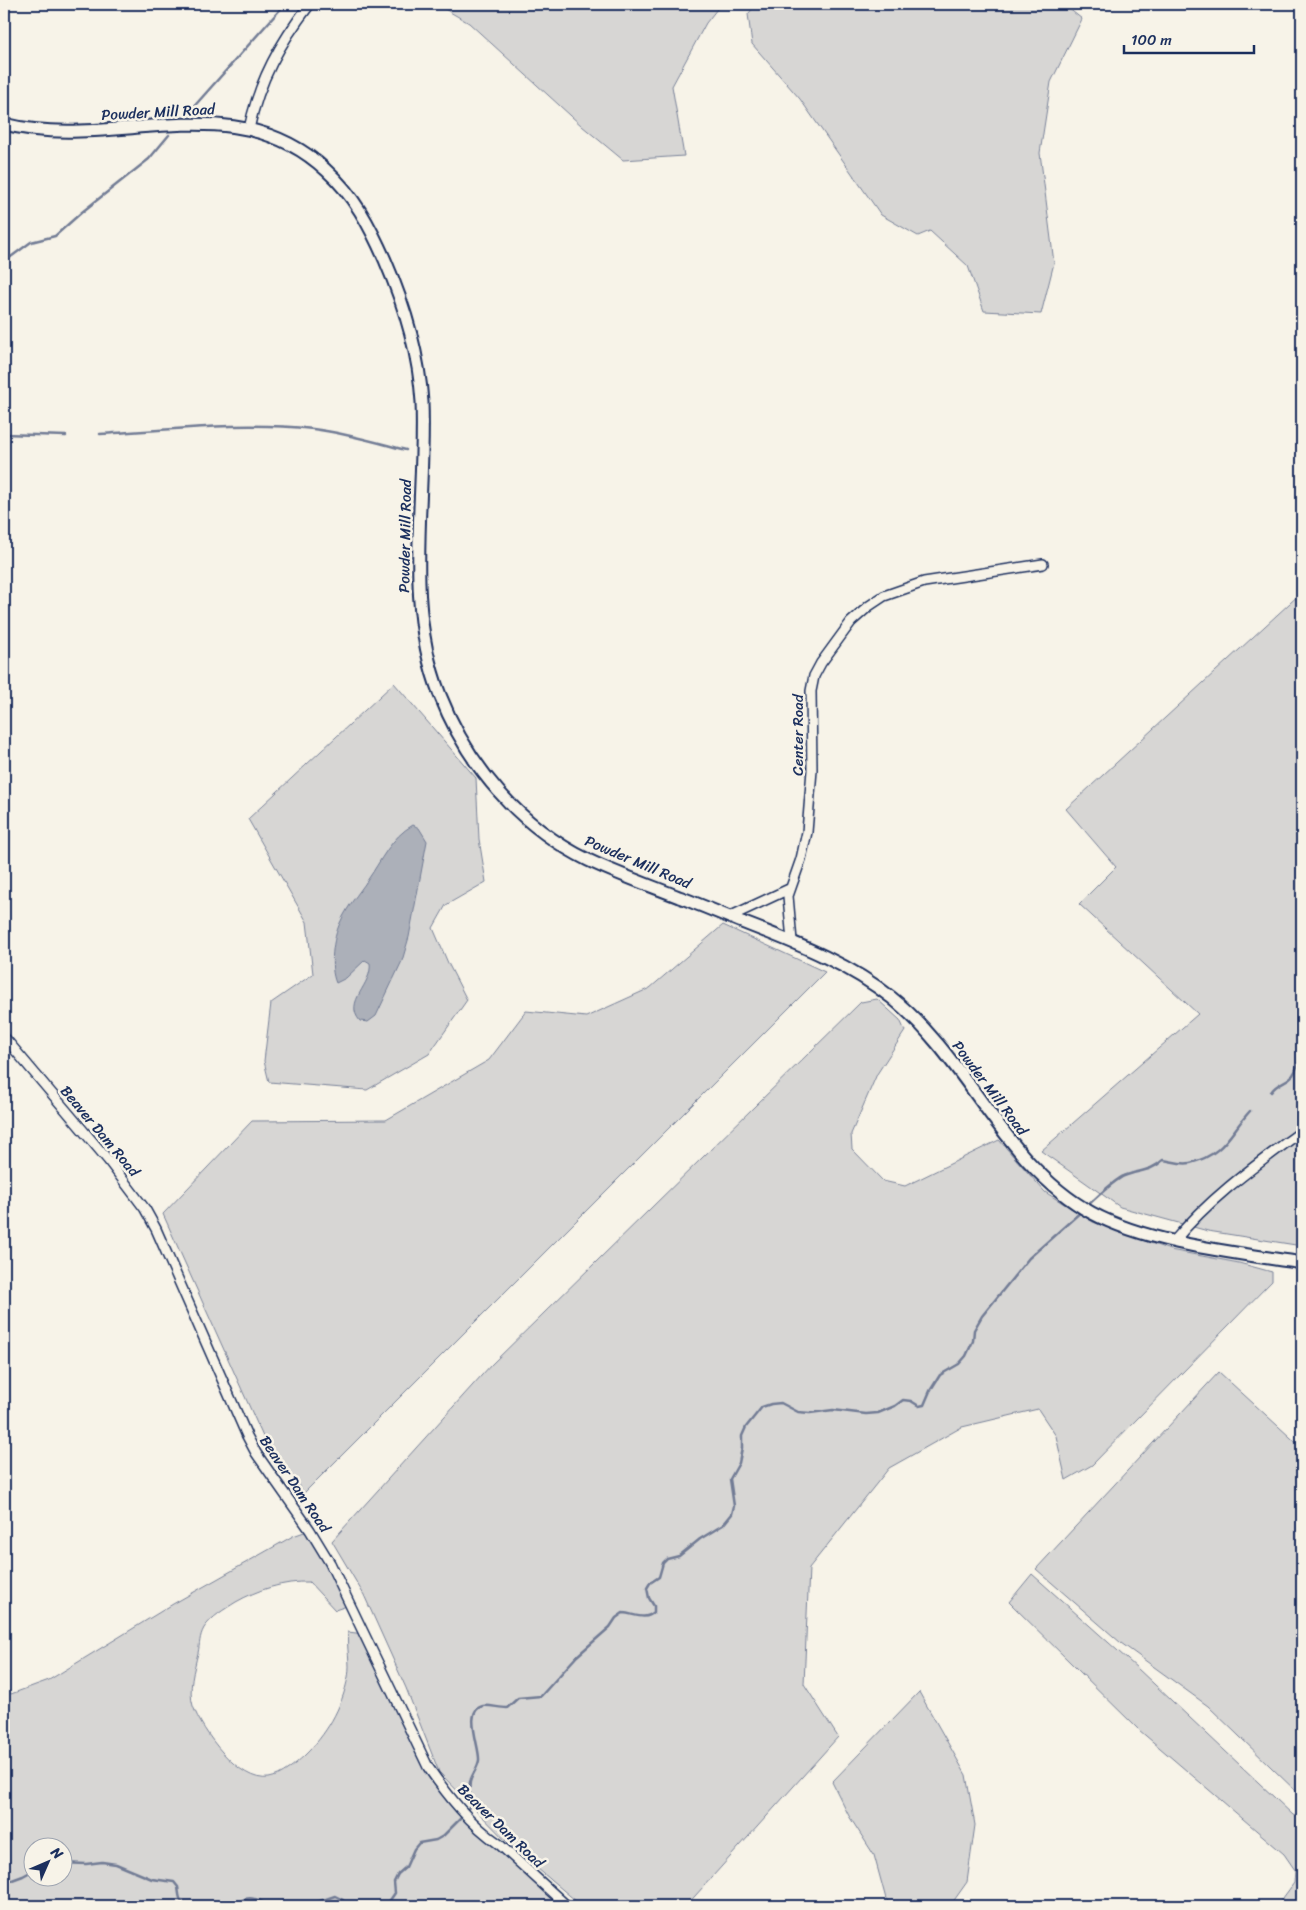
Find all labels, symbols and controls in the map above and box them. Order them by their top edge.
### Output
scale bar [1124,22,1254,54]
text: 100 m [1131,27,1172,53]
street label: Powder Mill Road [101,96,217,128]
street label: Powder Mill Road [391,478,419,593]
street label: Center Road [785,693,811,776]
street label: Powder Mill Road [581,828,696,897]
street label: Powder Mill Road [945,1035,1035,1142]
street label: Beaver Dam Road [54,1079,147,1183]
street label: Beaver Dam Road [253,1430,338,1539]
street label: Beaver Dam Road [451,1777,551,1875]
north arrow [22,1838,72,1888]
text: N [44,1840,69,1866]

